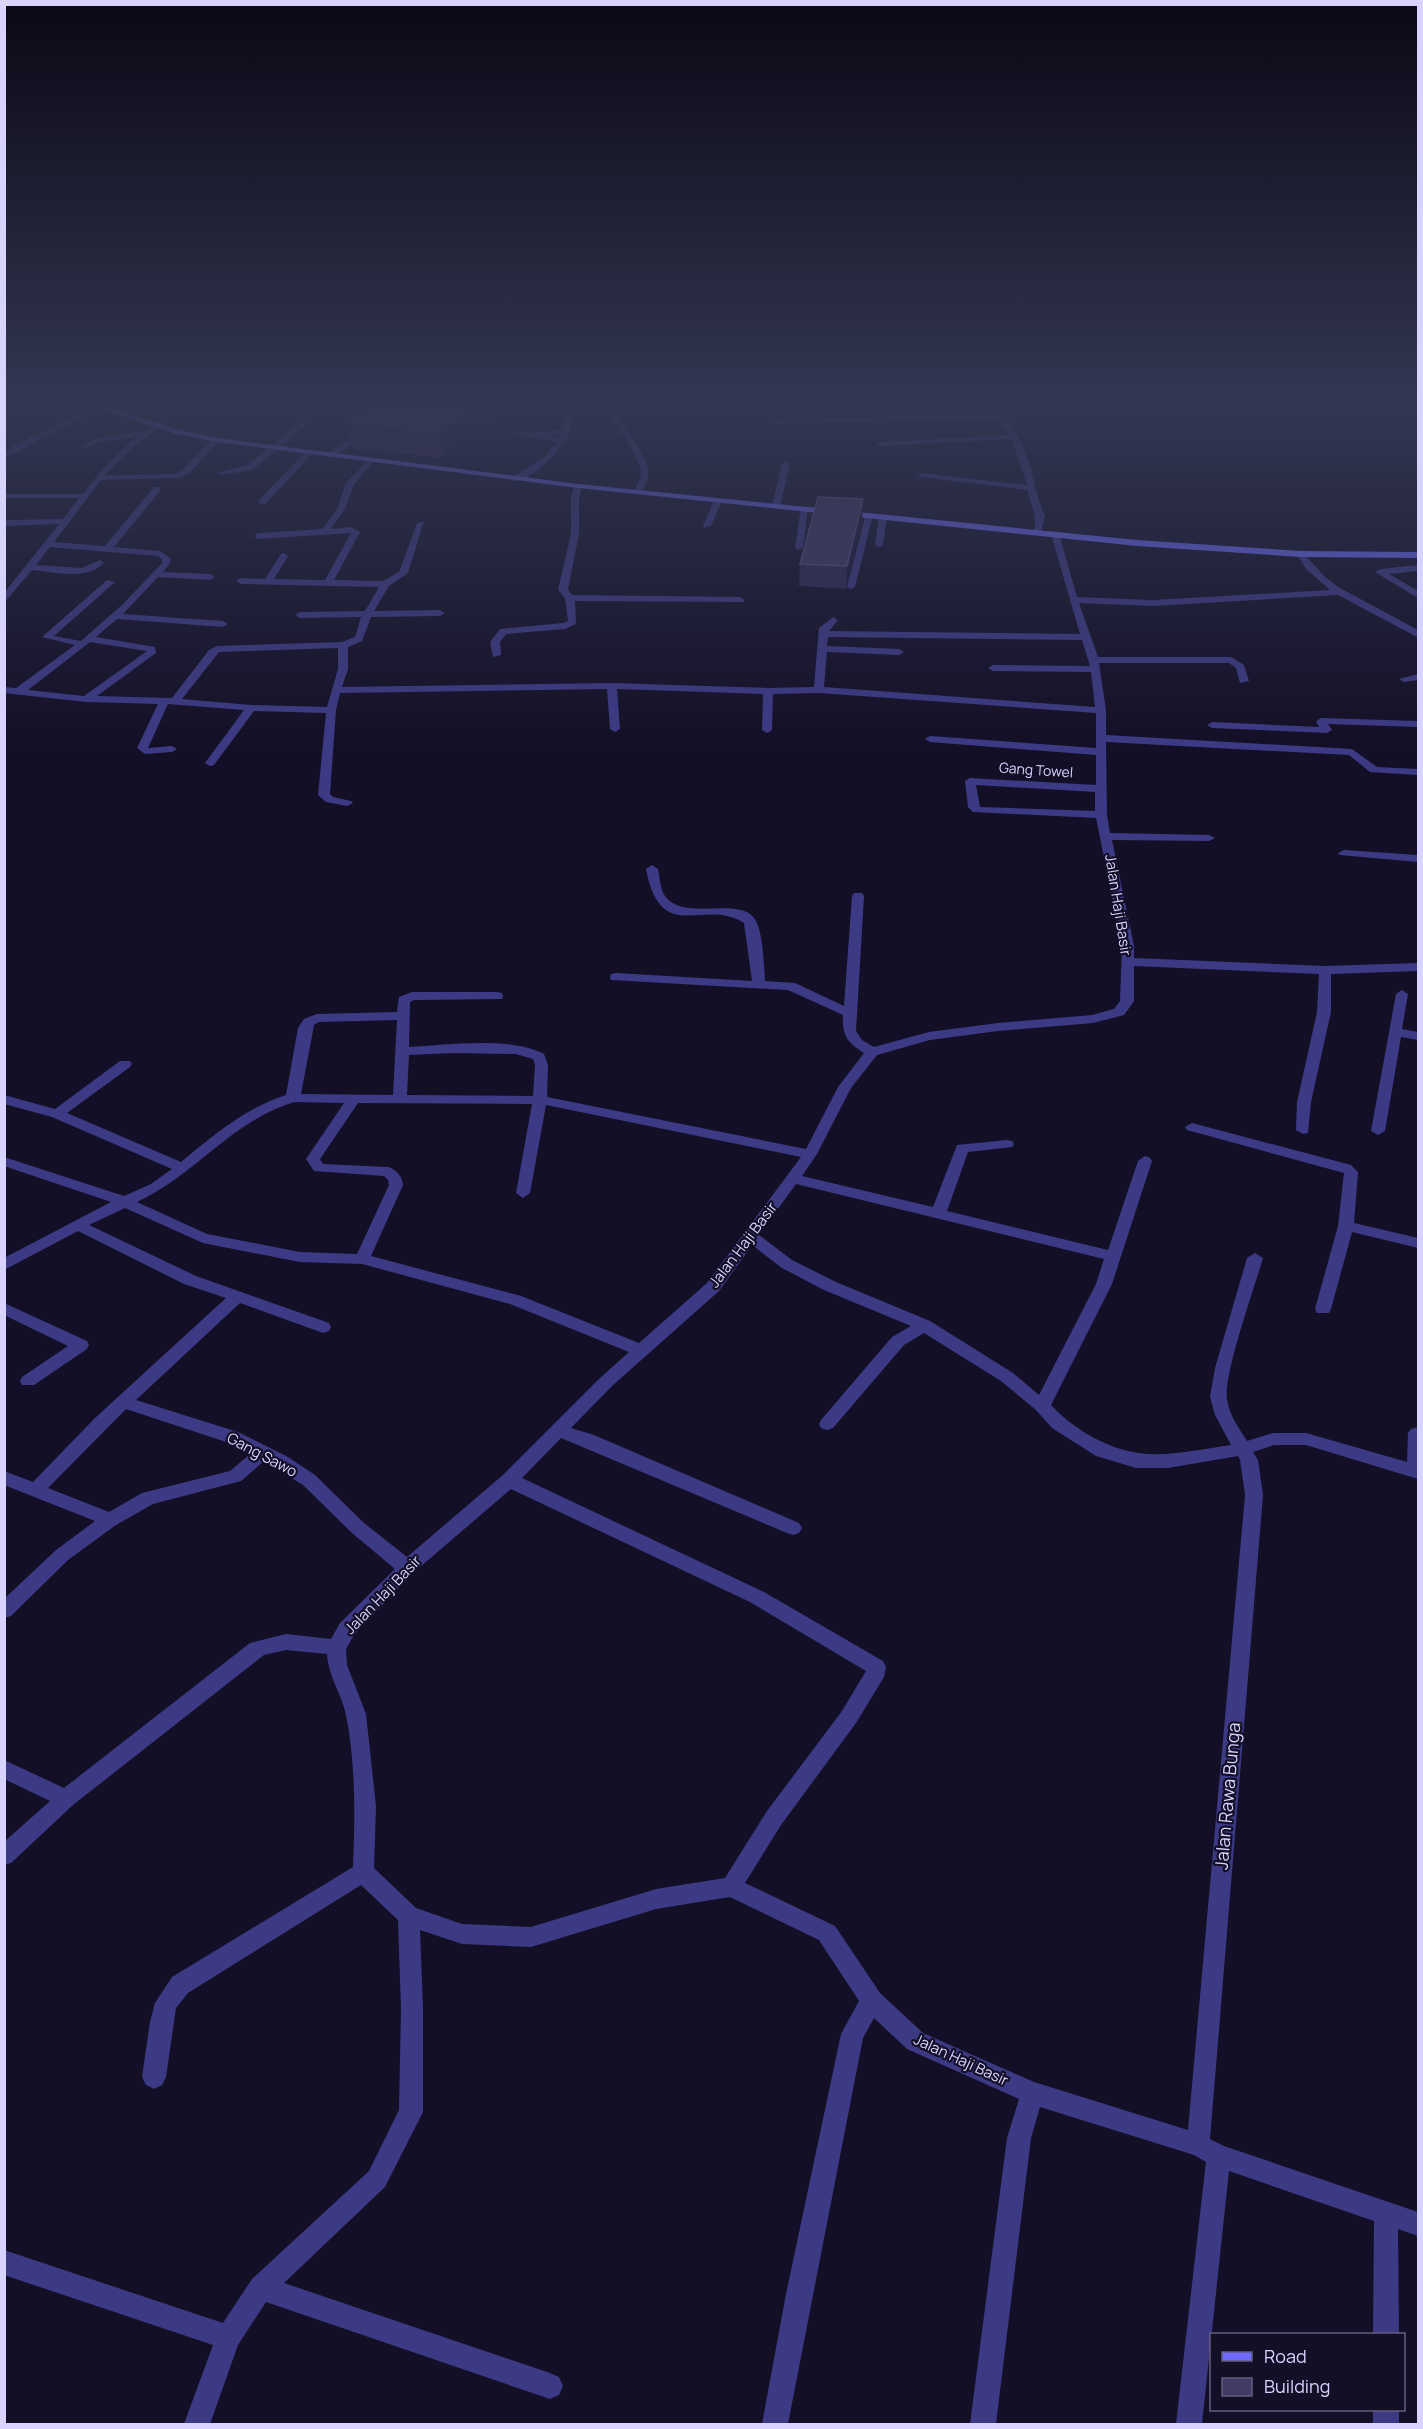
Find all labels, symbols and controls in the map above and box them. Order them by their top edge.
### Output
street label: Gang Towel [998,757,1074,782]
street label: Jalan Haji Basir [1100,853,1137,958]
street label: Jalan Haji Basir [703,1197,782,1292]
street label: Gang Sawo [223,1427,301,1482]
street label: Jalan Haji Basir [340,1550,426,1639]
street label: Jalan Rawa Bunga [1209,1721,1245,1871]
street label: Jalan Haji Basir [910,2028,1012,2091]
legend [1210,2333,1405,2411]
text: Road [1264,2344,1307,2368]
text: Building [1264,2374,1330,2398]

